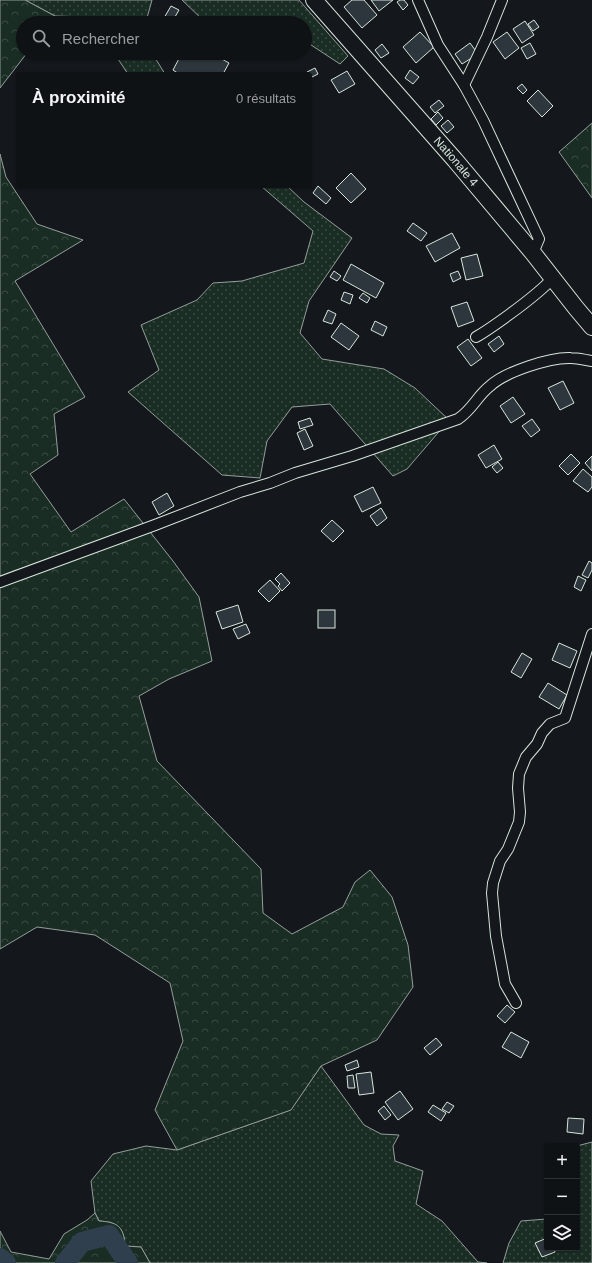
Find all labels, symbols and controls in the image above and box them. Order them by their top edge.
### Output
search box [16,16,312,60]
icon: search [30,27,52,49]
text: Rechercher [62,30,140,47]
text: À proximité [32,88,126,107]
text: 0 résultats [236,91,296,106]
street label: Nationale 4 [431,134,481,189]
map controls [544,1143,580,1251]
button: + [544,1143,580,1179]
button: − [544,1179,580,1215]
button: layers [544,1215,580,1251]

